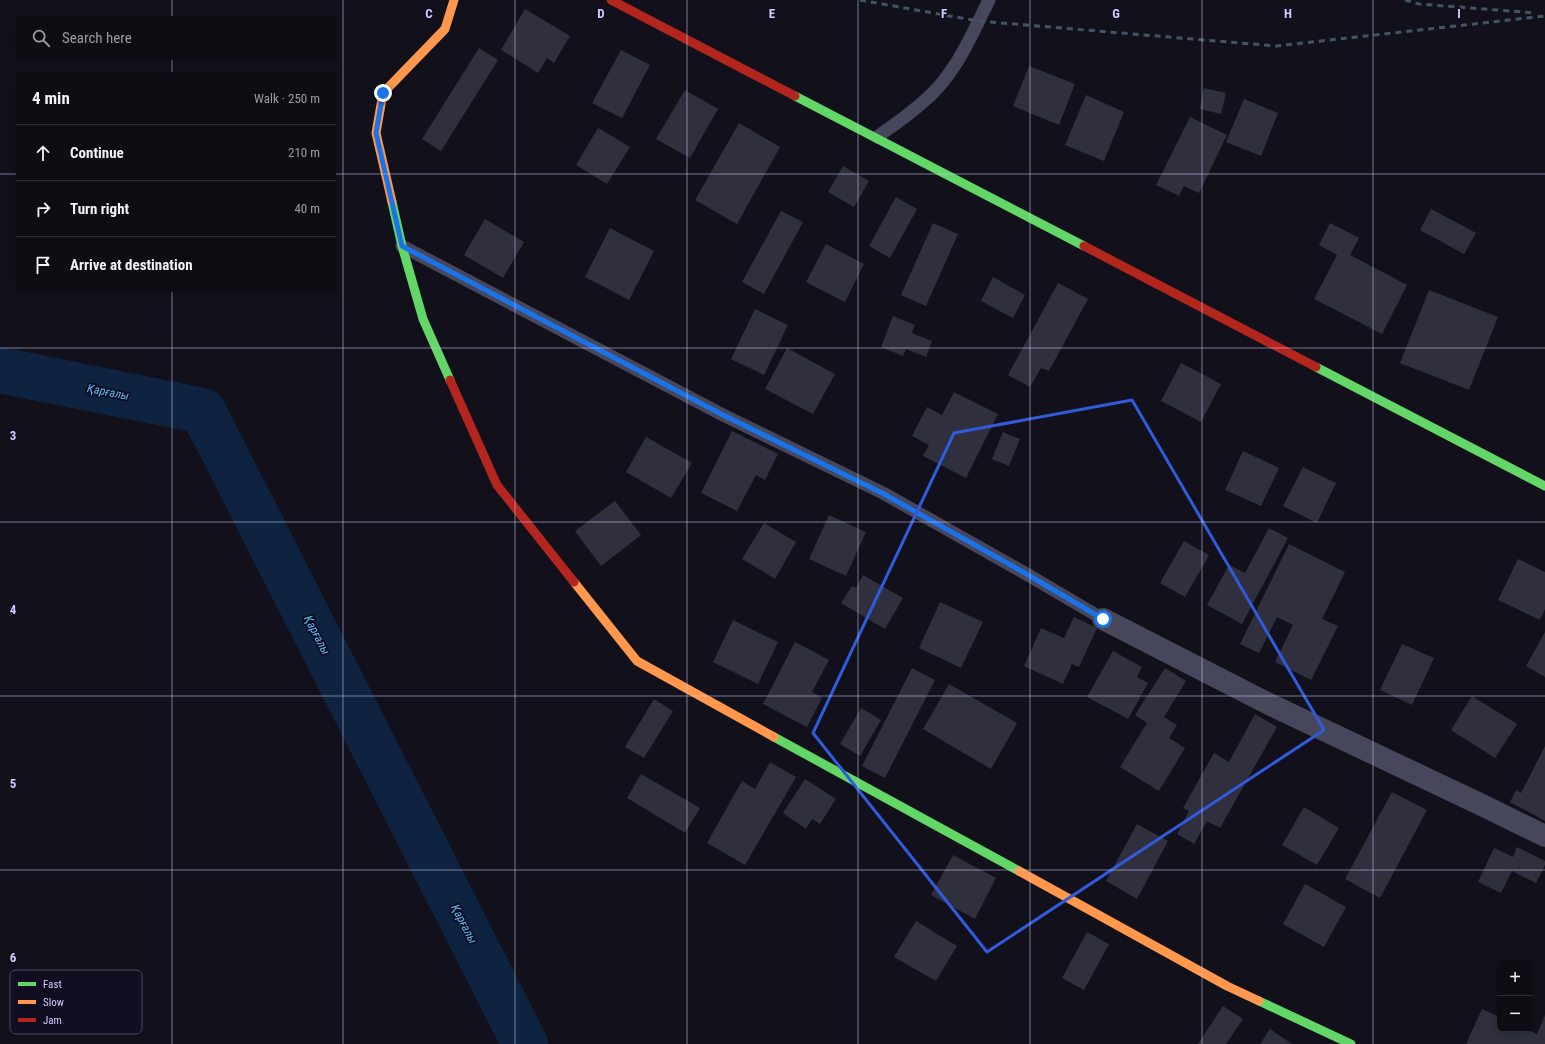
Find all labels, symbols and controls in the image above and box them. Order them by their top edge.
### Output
text: C [425,6,433,21]
text: D [597,6,605,21]
text: E [769,6,776,21]
text: F [941,6,947,21]
text: G [1112,6,1120,21]
text: H [1284,6,1292,21]
text: I [1457,6,1461,21]
search box [16,16,336,60]
icon: search [30,27,52,49]
text: Search here [62,29,132,47]
route end [374,84,392,102]
text: 4 min [32,88,70,108]
text: Walk · 250 m [254,91,320,106]
icon: ahead [32,142,54,164]
text: Continue [70,144,124,162]
text: 210 m [288,145,320,160]
icon: right [32,198,54,220]
text: Turn right [70,200,129,218]
text: 40 m [294,201,320,216]
icon: arrive [32,254,54,276]
text: Arrive at destination [70,256,193,274]
water label: Қарғалы [86,381,130,403]
text: 3 [10,428,16,443]
text: 4 [10,602,17,617]
route start [1094,610,1112,628]
water label: Қарғалы [301,613,333,657]
text: 5 [10,776,17,791]
water label: Қарғалы [448,902,480,946]
text: 6 [10,950,17,965]
map controls [1497,960,1533,1032]
button: + [1497,960,1533,996]
legend [10,970,142,1034]
text: Fast [43,978,62,991]
text: Slow [43,996,64,1009]
button: − [1497,996,1533,1032]
text: Jam [43,1014,62,1027]

